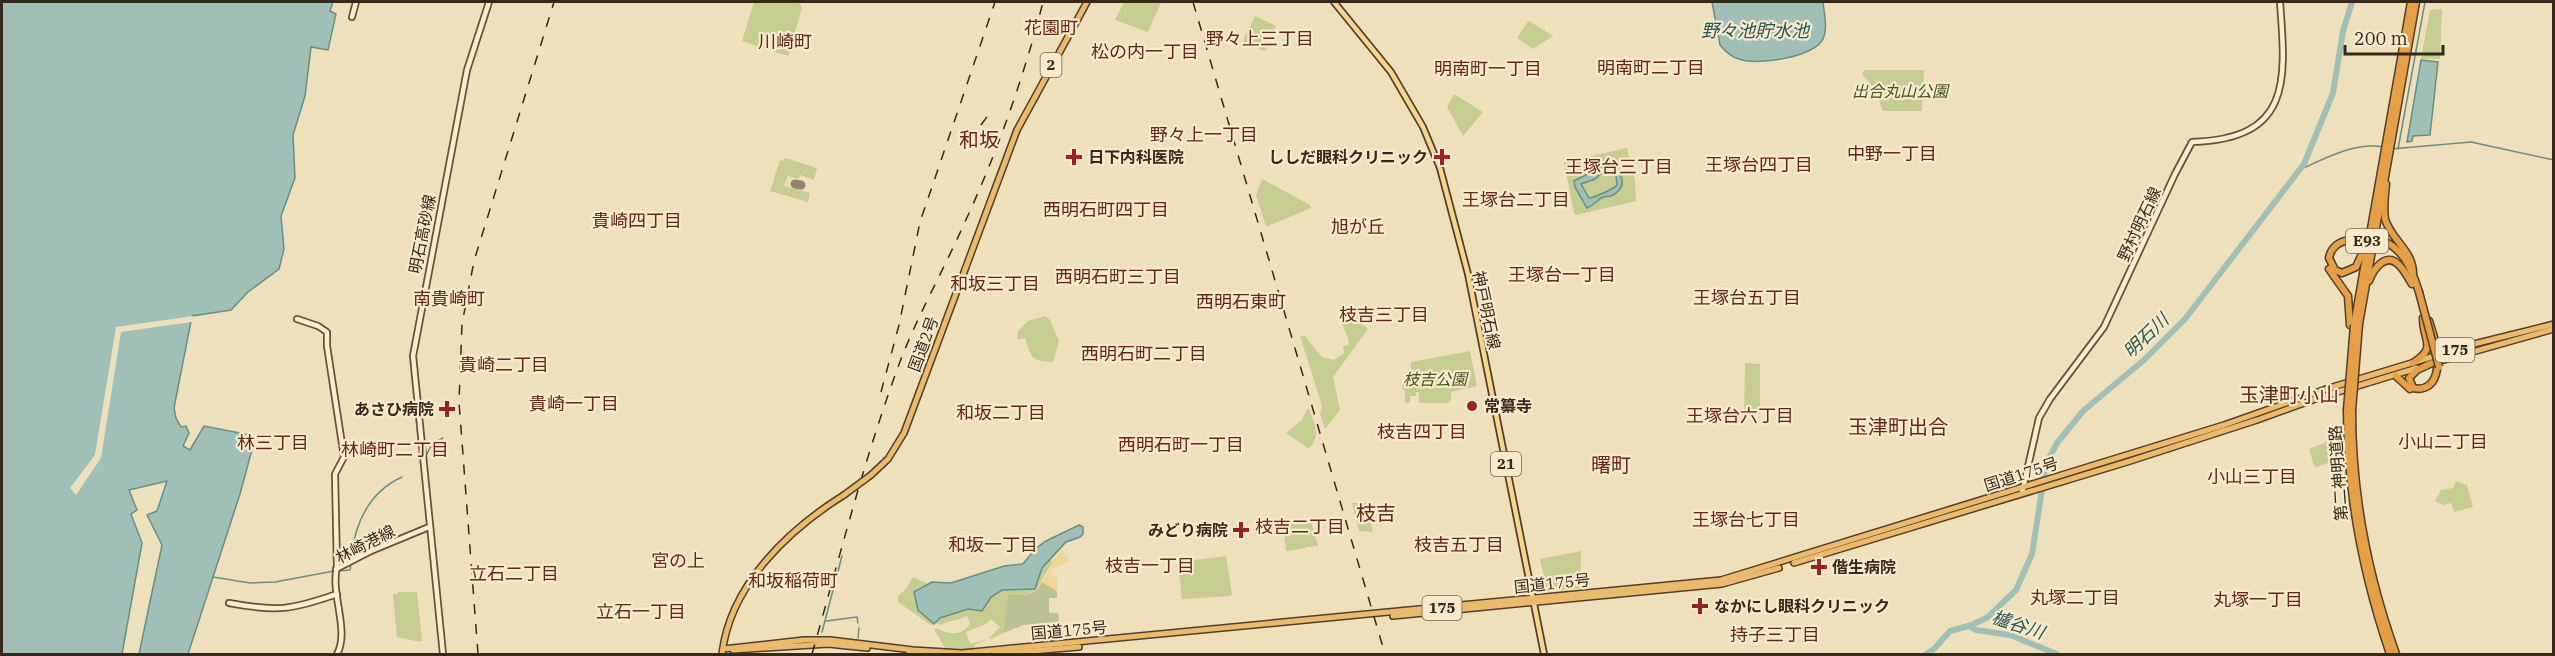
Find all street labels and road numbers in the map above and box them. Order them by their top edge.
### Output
road number: 2 [1040,53,1062,77]
street label: 野村明石線 [2113,184,2165,264]
street label: 明石高砂線 [405,193,439,275]
road number: E93 [2346,229,2388,253]
street label: 神戸明石線 [1469,269,1505,351]
street label: 国道2号 [904,314,942,374]
road number: 175 [2436,338,2474,362]
street label: 第二神明道路 [2325,424,2351,522]
road number: 21 [1491,452,1521,476]
street label: 国道175号 [1981,453,2061,495]
street label: 林崎港線 [332,521,398,567]
street label: 国道175号 [1513,569,1591,597]
road number: 175 [1422,596,1462,620]
street label: 国道175号 [1030,617,1108,643]

